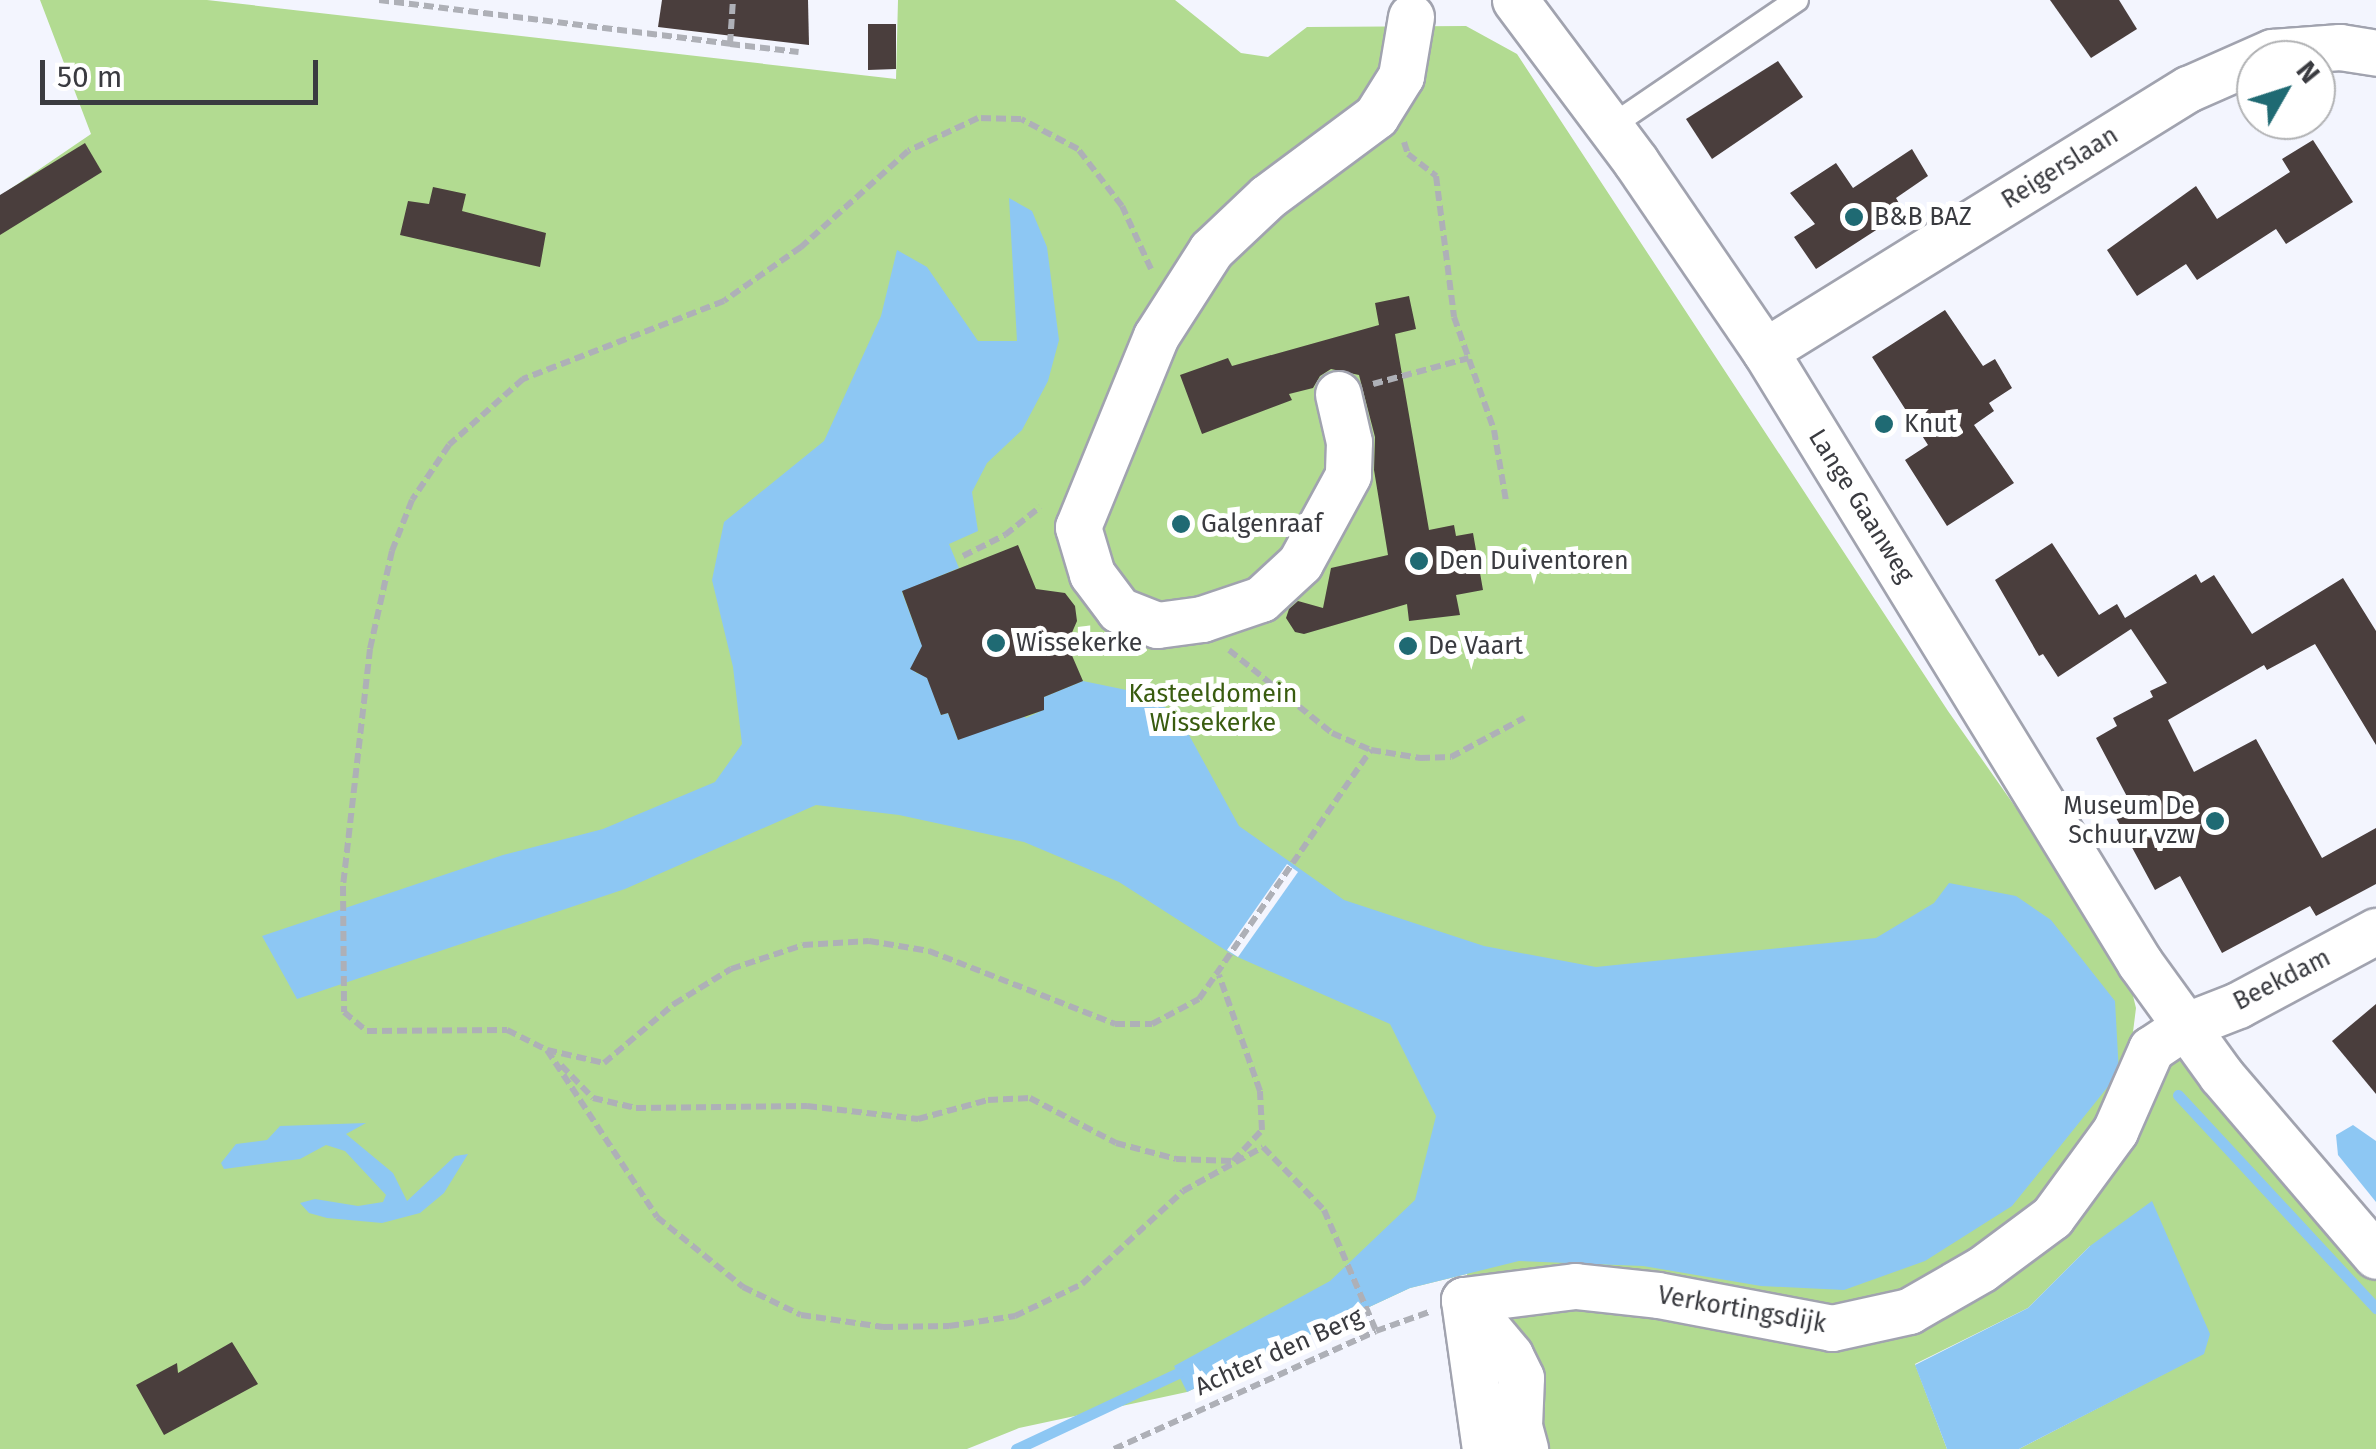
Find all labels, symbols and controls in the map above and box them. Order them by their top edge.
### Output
scale bar [45,40,322,102]
north arrow [2236,40,2336,140]
text: N [2289,54,2327,90]
text: 50 m [57,59,122,95]
street label: Reigerslaan [1996,120,2124,216]
place label: B&B BAZ [1874,202,1972,232]
marker: B&B BAZ [1843,206,1865,228]
place label: Knut [1904,409,1957,439]
marker: Knut [1873,413,1895,435]
street label: Lange Gaanweg [1802,424,1920,588]
place label: Galgenraaf [1201,509,1323,539]
marker: Galgenraaf [1170,513,1192,535]
place label: Den Duiventoren [1439,546,1629,576]
marker: Den Duiventoren [1408,550,1430,572]
place label: Wissekerke [1016,628,1142,658]
place label: De Vaart [1428,631,1523,661]
marker: Wissekerke [985,632,1007,654]
marker: De Vaart [1397,635,1419,657]
park label: Kasteeldomein Wissekerke [1129,680,1297,739]
place label: Museum De Schuur vzw [2063,792,2195,851]
marker: Museum De Schuur vzw [2204,810,2226,832]
street label: Beekdam [2228,943,2336,1017]
street label: Verkortingsdijk [1655,1280,1829,1340]
street label: Achter den Berg [1190,1302,1368,1402]

